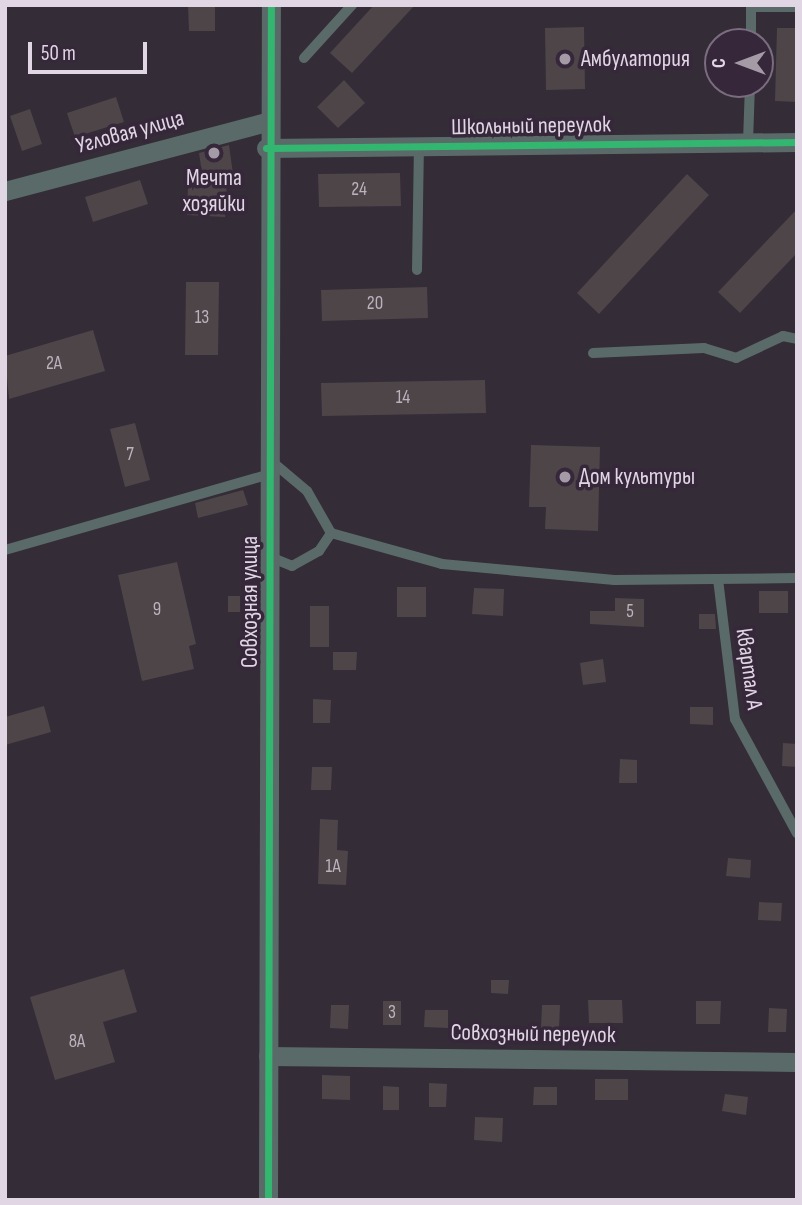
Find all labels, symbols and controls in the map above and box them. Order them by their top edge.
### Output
scale bar [32,28,150,72]
north arrow [704,28,774,98]
text: 50 m [41,41,76,66]
place label: Амбулатория [581,45,690,73]
marker: Амбулатория [555,49,575,69]
text: С [708,58,731,68]
street label: Угловая улица [73,104,187,160]
street label: Школьный переулок [451,111,611,141]
marker: Мечта хозяйки [206,145,222,161]
place label: Мечта хозяйки [183,164,245,218]
house number: 24 [351,179,367,201]
house number: 20 [367,293,383,315]
house number: 13 [195,307,209,329]
house number: 2А [46,353,62,375]
house number: 14 [396,387,410,409]
house number: 7 [126,444,134,466]
place label: Дом культуры [579,463,695,491]
marker: Дом культуры [557,469,573,485]
street label: Совхозная улица [236,536,264,668]
house number: 9 [153,599,161,621]
house number: 5 [626,601,634,623]
street label: квартал А [730,627,768,711]
house number: 1А [325,856,341,878]
house number: 3 [388,1002,396,1024]
street label: Совхозный переулок [450,1019,616,1049]
house number: 8А [69,1031,85,1053]

